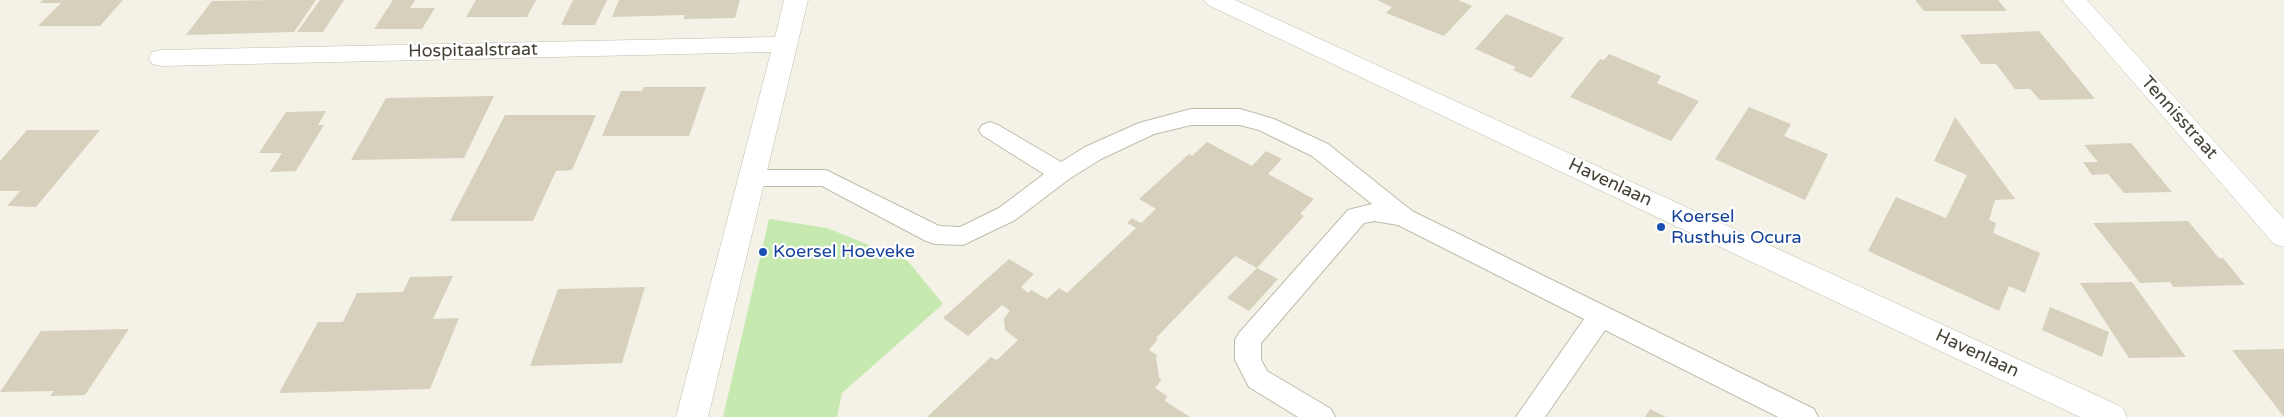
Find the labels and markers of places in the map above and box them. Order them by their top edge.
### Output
place label: Koersel Rusthuis Ocura [1671,206,1802,248]
marker: Koersel Rusthuis Ocura [1655,221,1667,233]
place label: Koersel Hoeveke [773,241,915,263]
marker: Koersel Hoeveke [757,246,769,258]

